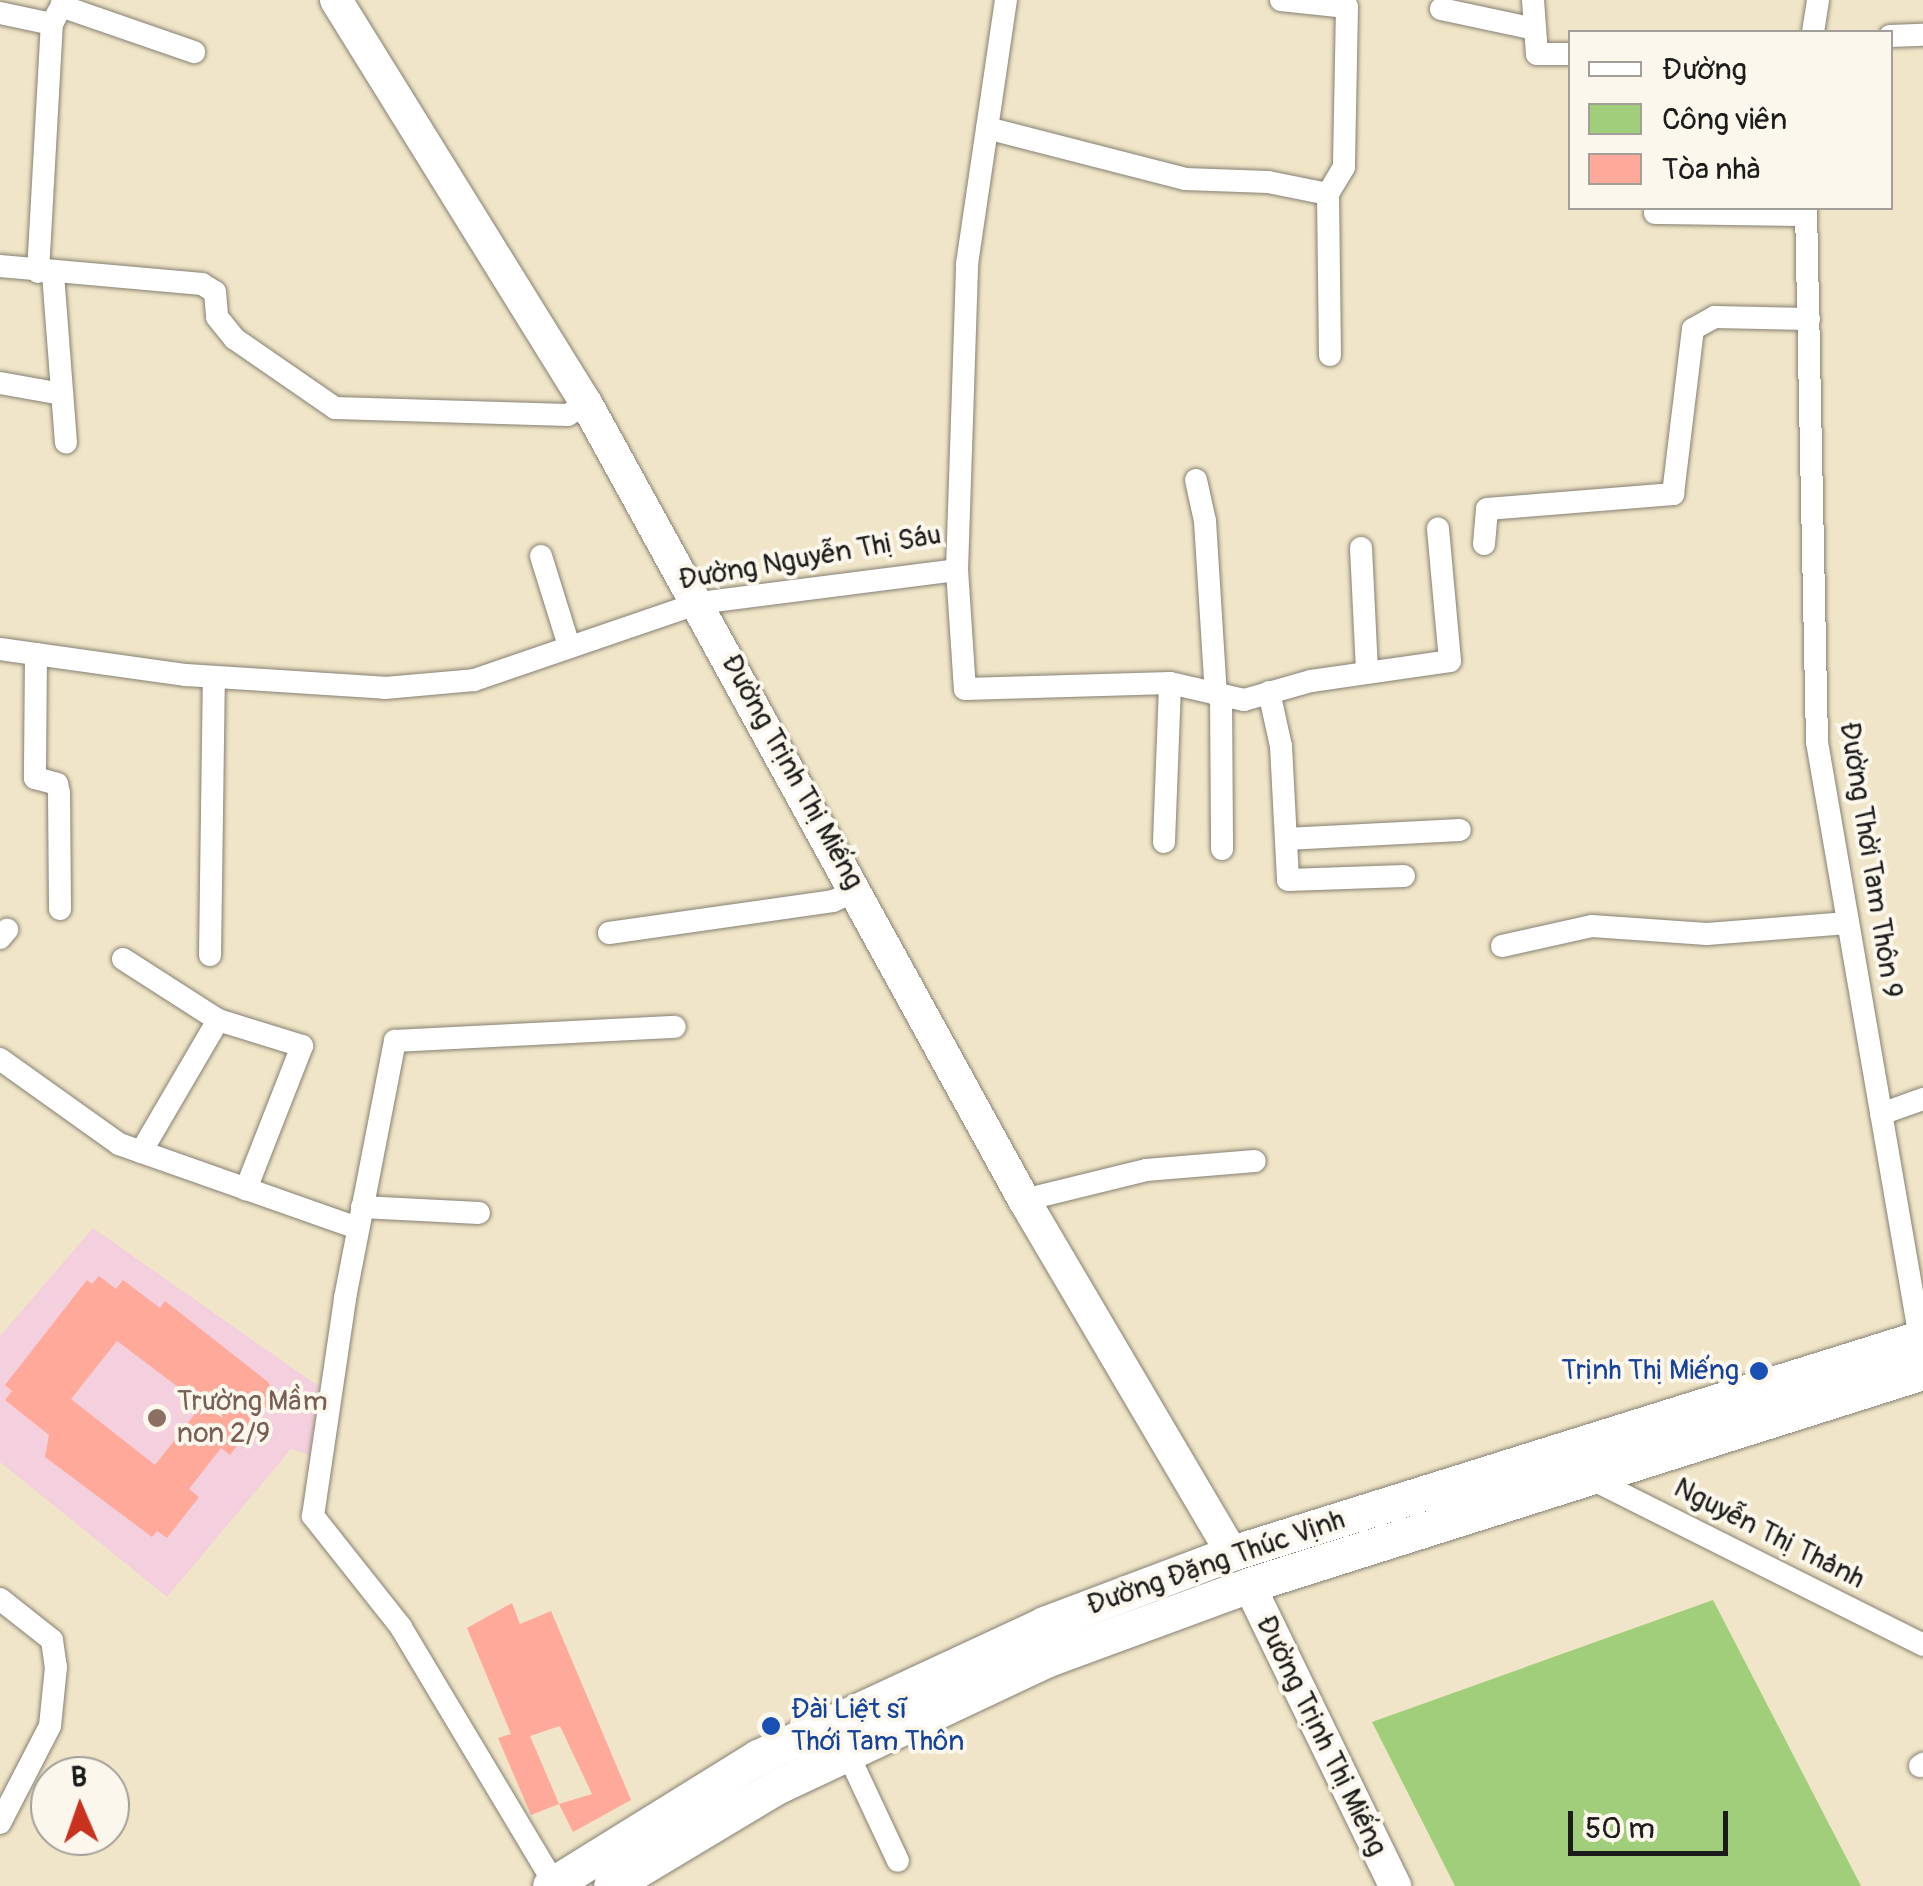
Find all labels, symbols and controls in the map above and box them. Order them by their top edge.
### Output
legend [1568,30,1893,210]
text: Đường [1662,51,1747,88]
text: Công viên [1662,101,1787,138]
text: Tòa nhà [1662,151,1760,188]
street label: Đường Nguyễn Thị Sáu [676,518,944,598]
street label: Đường Trịnh Thị Miếng [714,649,870,895]
street label: Đường Thời Tam Thôn 9 [1832,720,1908,1000]
place label: Trịnh Thị Miếng [1561,1354,1739,1388]
marker: Trịnh Thị Miếng [1748,1360,1770,1382]
place label: Trường Mầm non 2/9 [177,1385,328,1451]
marker: Trường Mầm non 2/9 [146,1407,168,1429]
street label: Nguyễn Thị Thảnh [1668,1472,1870,1596]
street label: Đường Đặng Thúc Vịnh [1083,1503,1349,1623]
street label: Đường Trịnh Thị Miếng [1248,1610,1394,1862]
place label: Đài Liệt sĩ Thới Tam Thôn [791,1693,964,1759]
marker: Đài Liệt sĩ Thới Tam Thôn [760,1715,782,1737]
north arrow [30,1756,130,1856]
text: B [70,1760,88,1795]
scale bar [1573,1791,1733,1853]
text: 50 m [1585,1810,1655,1847]

